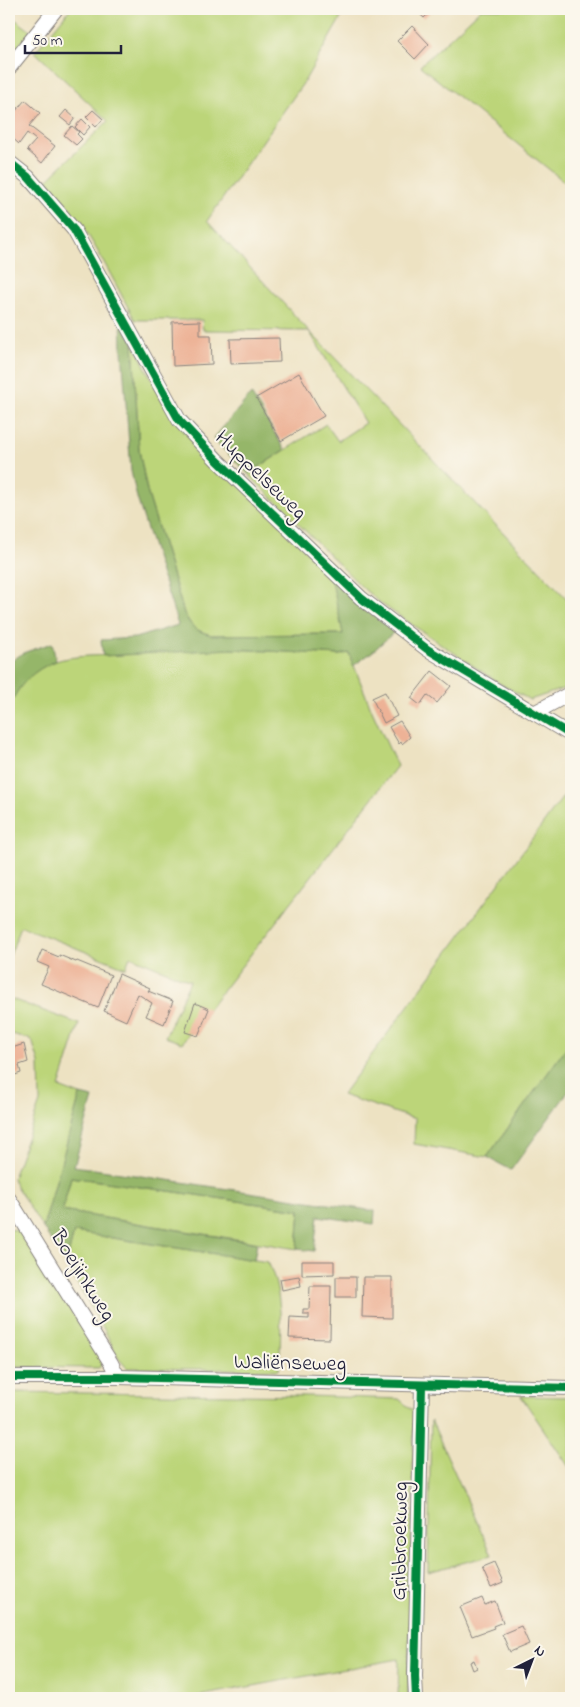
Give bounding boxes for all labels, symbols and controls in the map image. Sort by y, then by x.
scale bar [25,22,121,54]
text: 50 m [32,30,63,52]
street label: Huppelseweg [206,423,314,529]
street label: Boeijinkweg [40,1223,123,1329]
street label: Waliënseweg [233,1347,347,1382]
street label: Gribbroekweg [384,1481,419,1601]
north arrow [508,1634,558,1684]
text: N [529,1640,550,1662]

